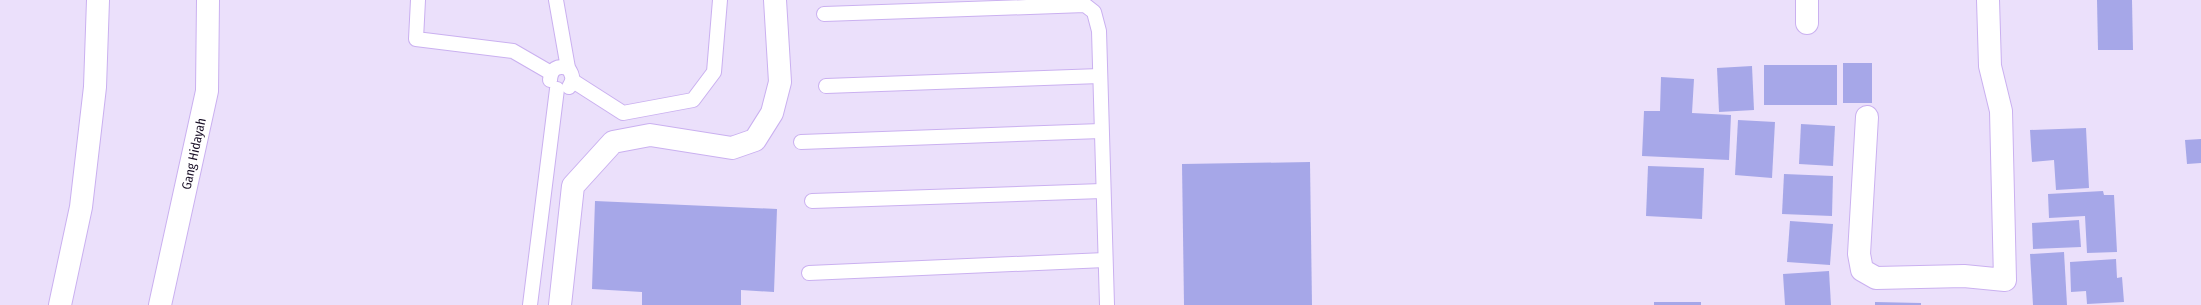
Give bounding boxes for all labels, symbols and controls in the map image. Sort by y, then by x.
street label: Gang Hidayah [179,116,209,191]

